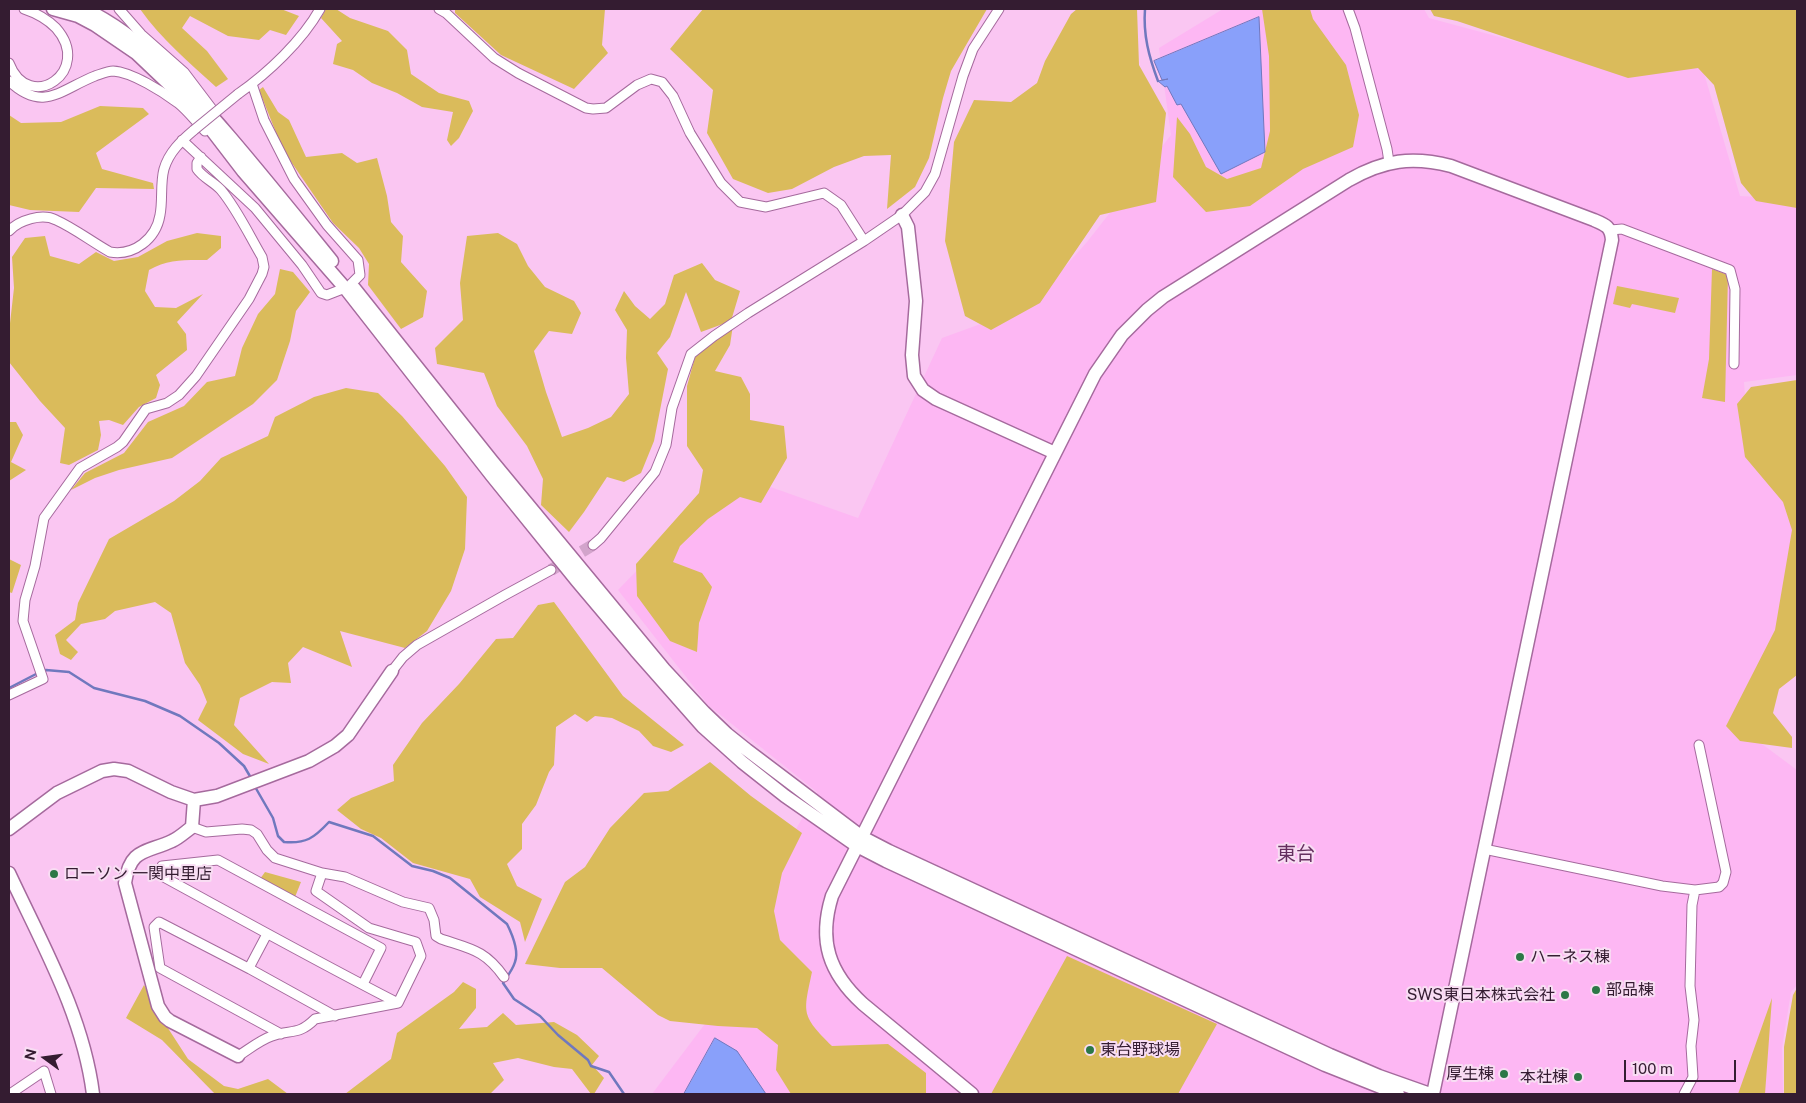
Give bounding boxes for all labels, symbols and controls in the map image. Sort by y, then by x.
district label: 東台 [1277,843,1315,865]
place label: ローソン 一関中里店 [64,864,212,884]
marker: ローソン 一関中里店 [48,868,60,880]
place label: ハーネス棟 [1530,947,1610,967]
marker: ハーネス棟 [1514,951,1526,963]
place label: 部品棟 [1606,980,1654,1000]
marker: 部品棟 [1590,984,1602,996]
place label: SWS東日本株式会社 [1407,985,1555,1005]
marker: SWS東日本株式会社 [1559,989,1571,1001]
north arrow [20,1033,70,1083]
place label: 東台野球場 [1100,1040,1180,1060]
marker: 東台野球場 [1084,1044,1096,1056]
text: N [21,1047,40,1062]
scale bar [1626,1050,1738,1082]
text: 100 m [1632,1060,1673,1077]
place label: 厚生棟 [1446,1064,1494,1084]
place label: 本社棟 [1520,1067,1568,1087]
marker: 厚生棟 [1498,1068,1510,1080]
marker: 本社棟 [1572,1071,1584,1083]

